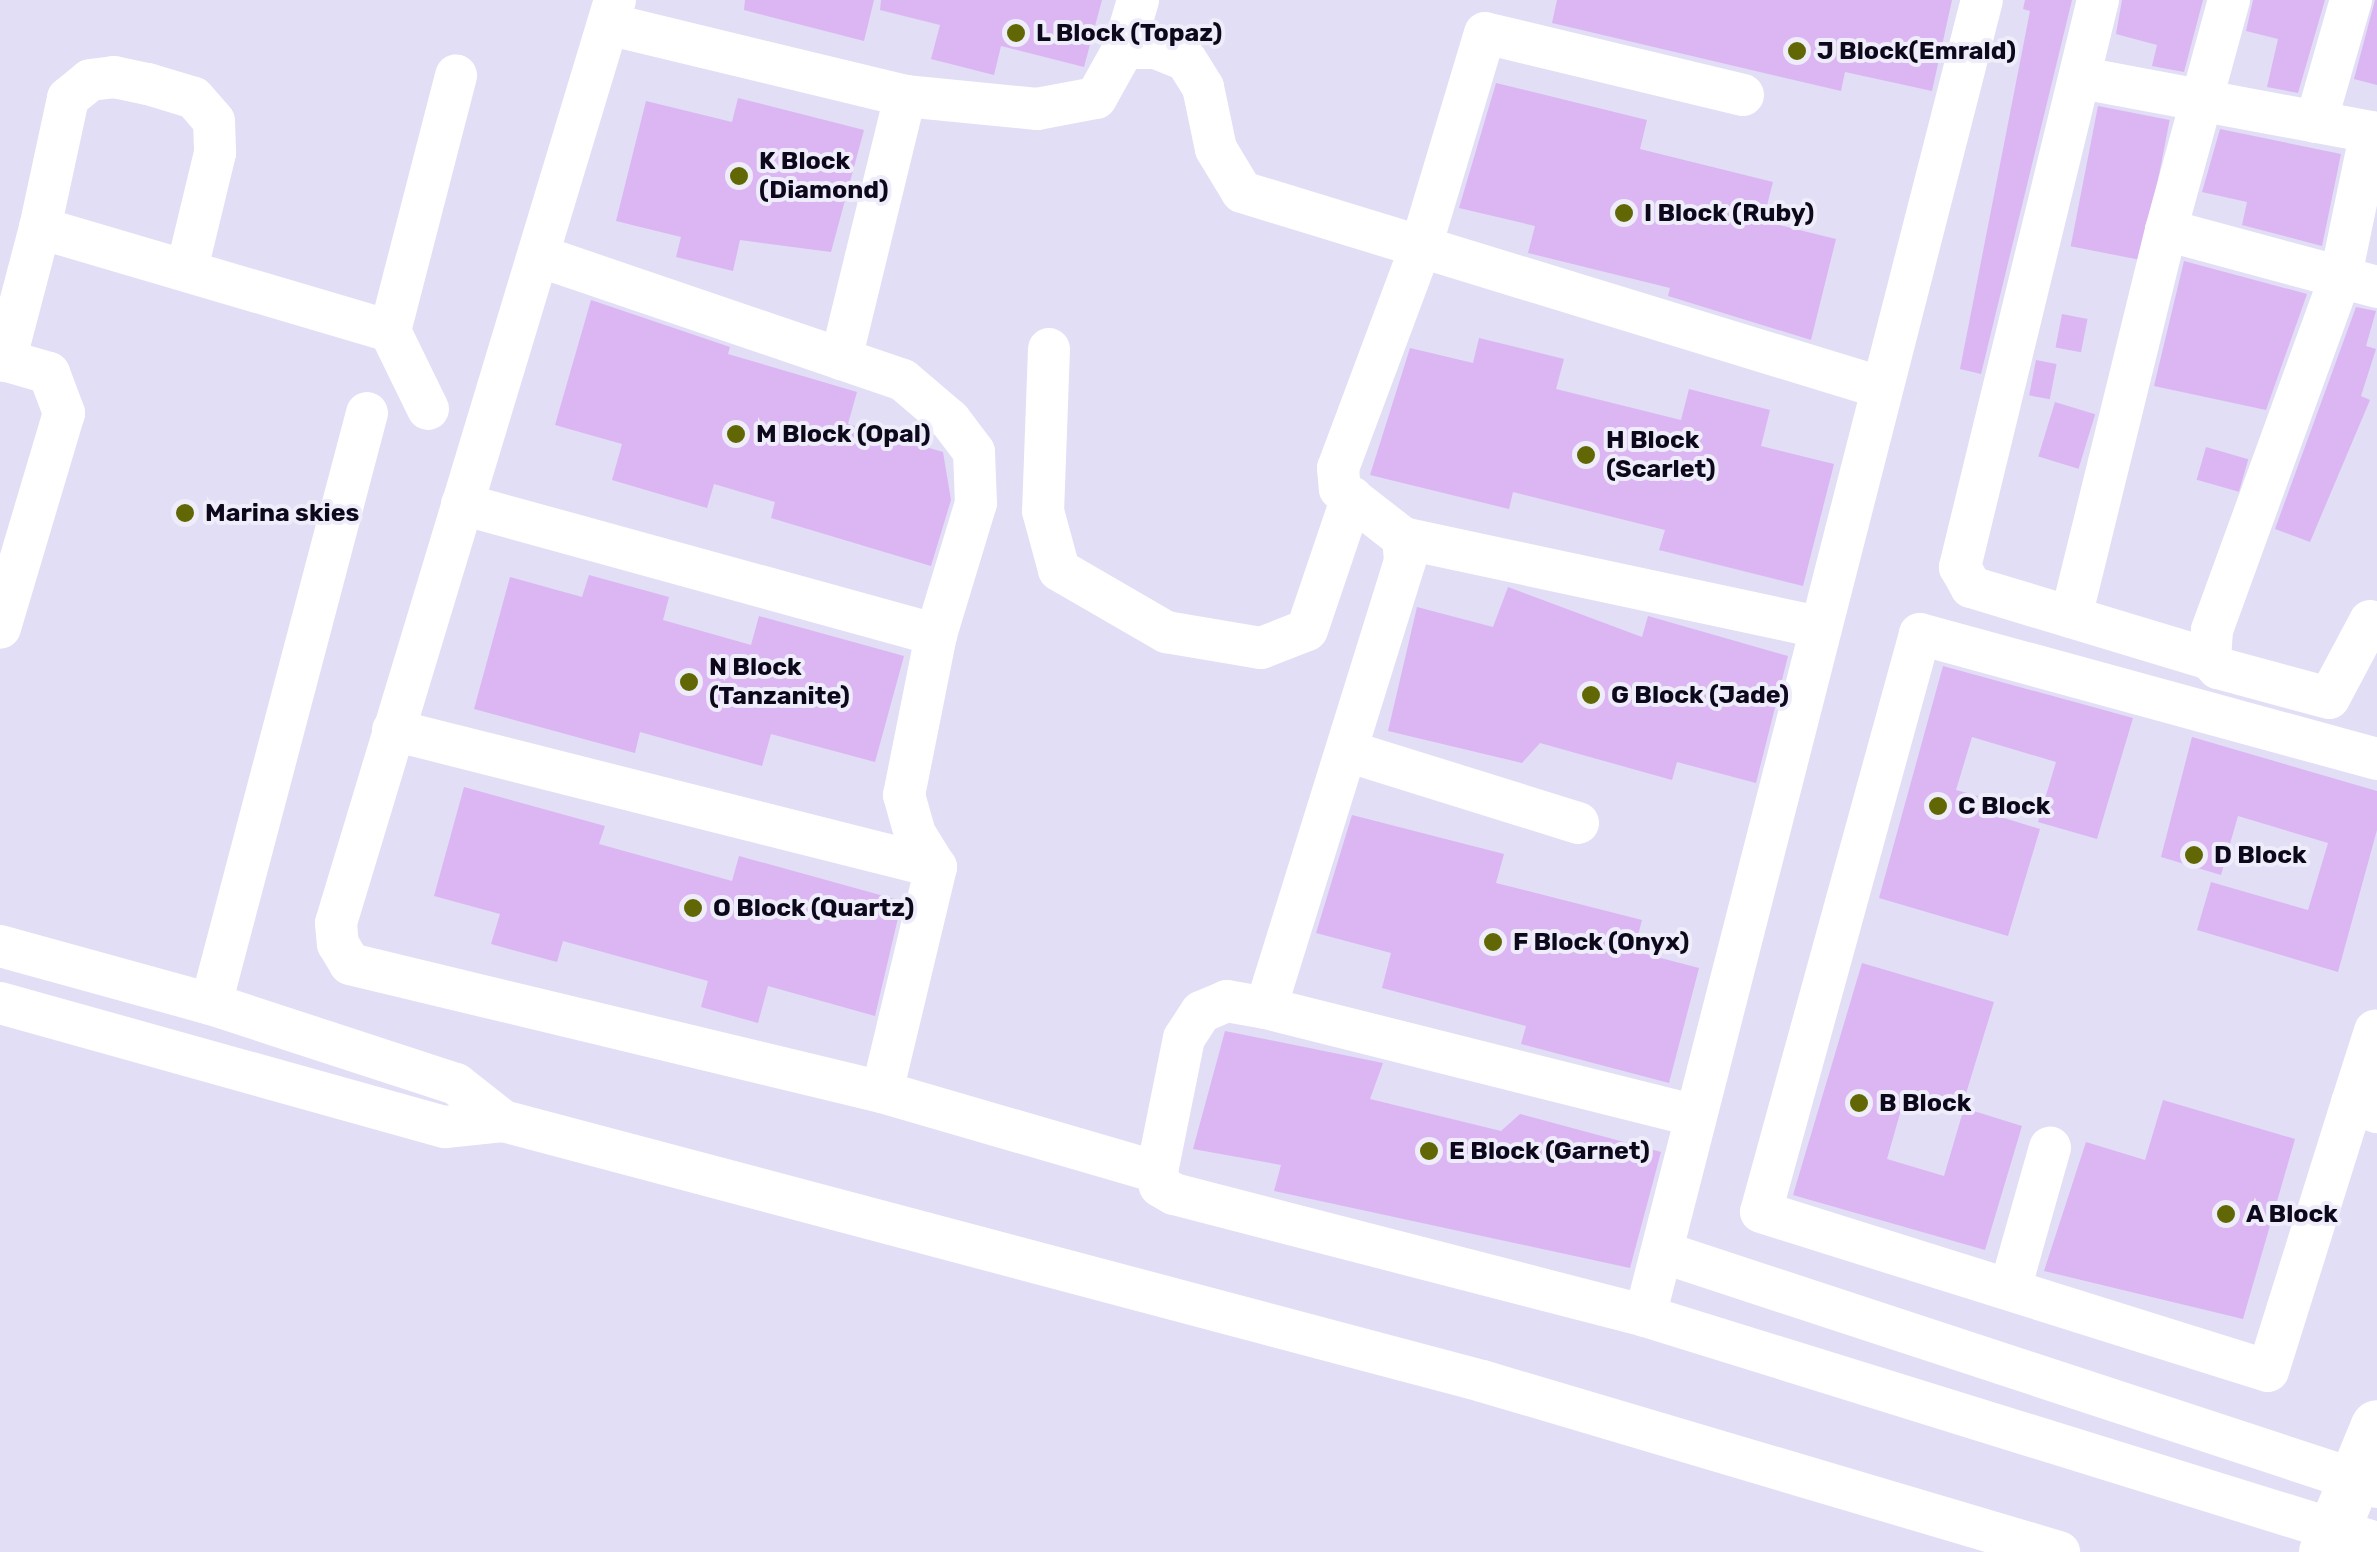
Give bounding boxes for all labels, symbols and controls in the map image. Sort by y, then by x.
place label: L Block (Topaz) [1036,18,1223,48]
marker: L Block (Topaz) [1005,22,1027,44]
place label: J Block(Emrald) [1817,36,2016,66]
marker: J Block(Emrald) [1786,40,1808,62]
place label: K Block (Diamond) [759,147,889,206]
marker: K Block (Diamond) [728,165,750,187]
place label: I Block (Ruby) [1644,198,1814,228]
marker: I Block (Ruby) [1613,202,1635,224]
place label: M Block (Opal) [756,419,931,449]
marker: M Block (Opal) [725,423,747,445]
place label: H Block (Scarlet) [1606,426,1716,485]
marker: H Block (Scarlet) [1575,444,1597,466]
place label: Marina skies [205,498,359,528]
marker: Marina skies [174,502,196,524]
place label: N Block (Tanzanite) [709,653,850,712]
marker: N Block (Tanzanite) [678,671,700,693]
place label: G Block (Jade) [1611,680,1789,710]
marker: G Block (Jade) [1580,684,1602,706]
place label: C Block [1958,791,2050,821]
marker: C Block [1927,795,1949,817]
place label: D Block [2214,840,2307,870]
marker: D Block [2183,844,2205,866]
place label: O Block (Quartz) [713,893,914,923]
marker: O Block (Quartz) [682,897,704,919]
place label: F Block (Onyx) [1513,927,1690,957]
marker: F Block (Onyx) [1482,931,1504,953]
place label: B Block [1879,1088,1971,1118]
marker: B Block [1848,1092,1870,1114]
place label: E Block (Garnet) [1449,1136,1650,1166]
marker: E Block (Garnet) [1418,1140,1440,1162]
place label: A Block [2246,1199,2339,1229]
marker: A Block [2215,1203,2237,1225]

